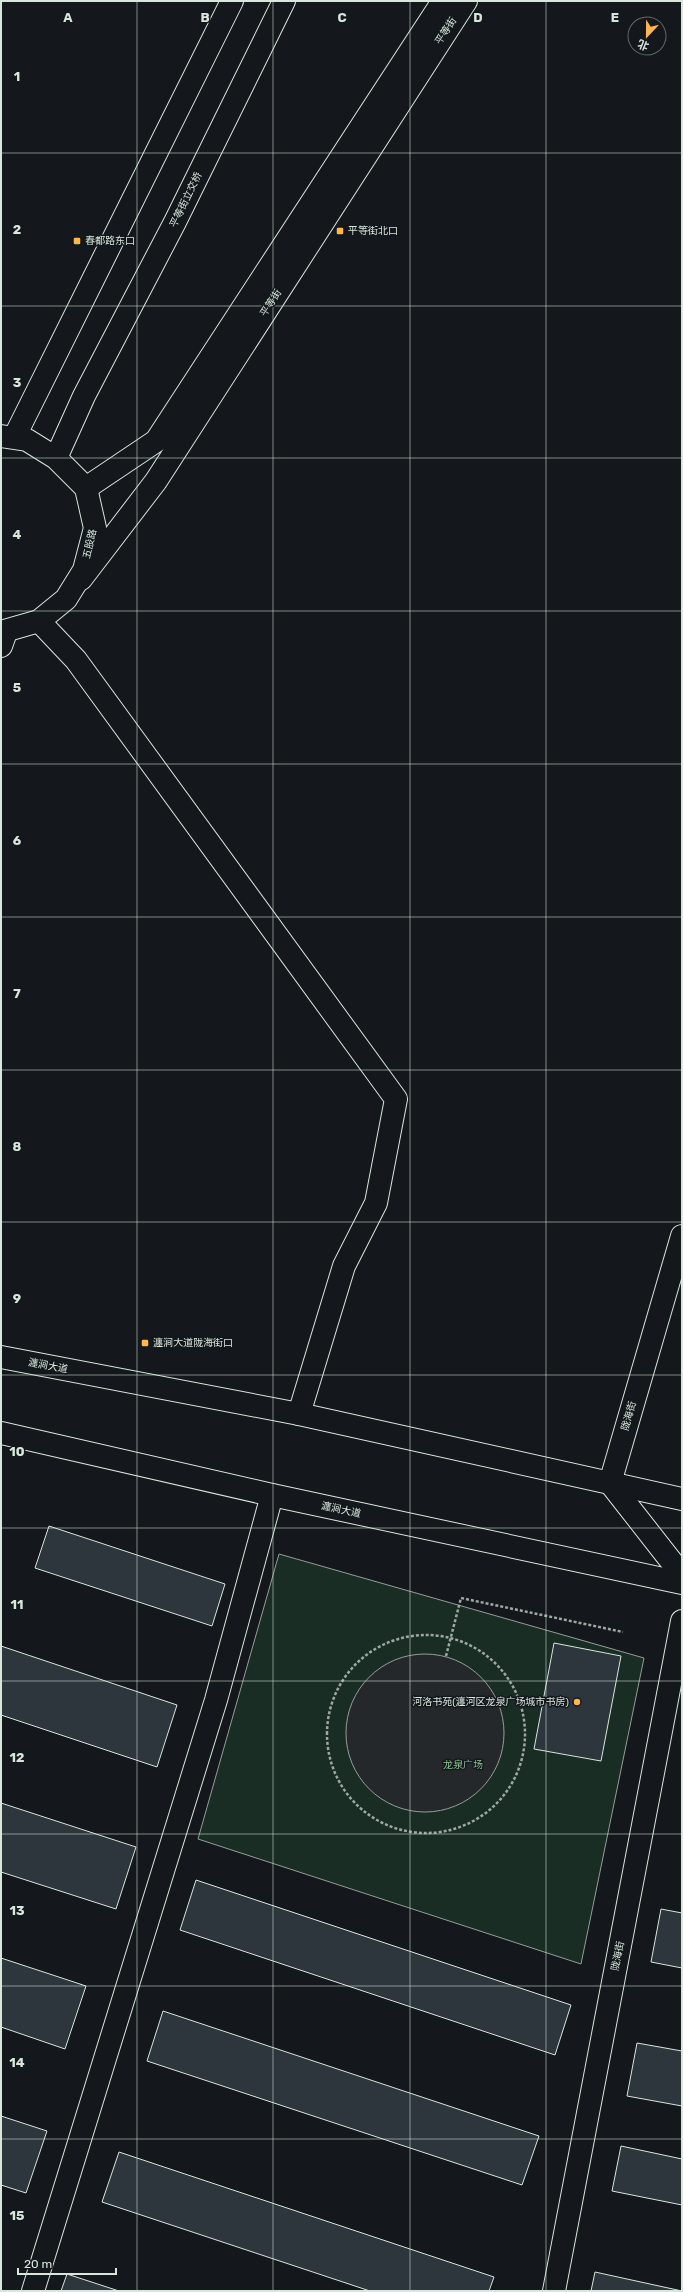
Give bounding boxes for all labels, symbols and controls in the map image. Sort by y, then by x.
text: A [63,10,73,25]
text: B [200,10,210,25]
text: C [337,10,347,25]
text: D [473,10,483,25]
text: E [611,10,619,25]
street label: 平等街 [433,15,459,47]
north arrow [627,16,667,56]
text: 北 [636,37,651,53]
text: 1 [14,69,20,84]
street label: 平等街立交桥 [167,170,205,230]
text: 2 [13,222,21,237]
place label: 平等街北口 [348,225,398,237]
marker: 平等街北口 [335,226,345,236]
place label: 春都路东口 [85,235,135,247]
marker: 春都路东口 [72,236,82,246]
street label: 平等街 [258,287,284,319]
text: 3 [13,375,22,390]
text: 4 [13,527,22,542]
street label: 五股路 [81,528,99,560]
text: 5 [13,680,21,695]
text: 6 [13,833,22,848]
text: 7 [13,986,21,1001]
text: 8 [13,1139,22,1154]
text: 9 [13,1291,21,1306]
place label: 瀍涧大道陇海街口 [153,1337,233,1349]
marker: 瀍涧大道陇海街口 [140,1338,150,1348]
street label: 瀍涧大道 [27,1356,69,1376]
street label: 陇海街 [619,1400,639,1432]
text: 10 [9,1444,25,1459]
street label: 瀍涧大道 [320,1500,362,1520]
text: 11 [11,1597,23,1612]
place label: 河洛书苑(瀍河区龙泉广场城市书房) [412,1696,569,1708]
marker: 河洛书苑(瀍河区龙泉广场城市书房) [572,1697,582,1707]
text: 12 [10,1750,24,1765]
park label: 龙泉广场 [443,1759,483,1771]
text: 13 [9,1903,25,1918]
street label: 陇海街 [609,1940,627,1972]
text: 14 [9,2055,25,2070]
text: 15 [10,2208,24,2223]
scale bar [18,2250,116,2276]
text: 20 m [24,2257,52,2271]

